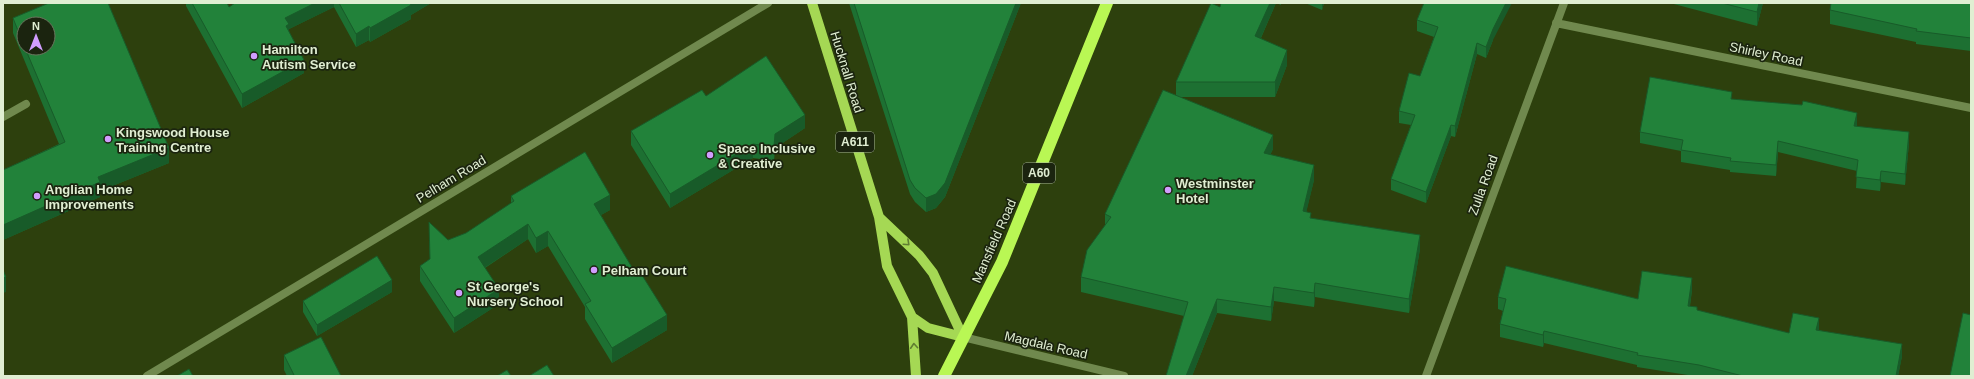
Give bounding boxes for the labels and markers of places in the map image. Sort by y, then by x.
place label: Hamilton Autism Service [262,42,356,72]
marker: Hamilton Autism Service [249,51,259,61]
place label: Kingswood House Training Centre [116,125,229,155]
marker: Kingswood House Training Centre [103,134,113,144]
place label: Space Inclusive & Creative [718,141,816,171]
marker: Space Inclusive & Creative [705,150,715,160]
place label: Westminster Hotel [1176,176,1254,206]
place label: Anglian Home Improvements [45,182,134,212]
marker: Westminster Hotel [1163,185,1173,195]
marker: Anglian Home Improvements [32,191,42,201]
place label: Pelham Court [602,263,687,278]
marker: Pelham Court [589,265,599,275]
place label: St George's Nursery School [467,279,563,309]
marker: St George's Nursery School [454,288,464,298]

